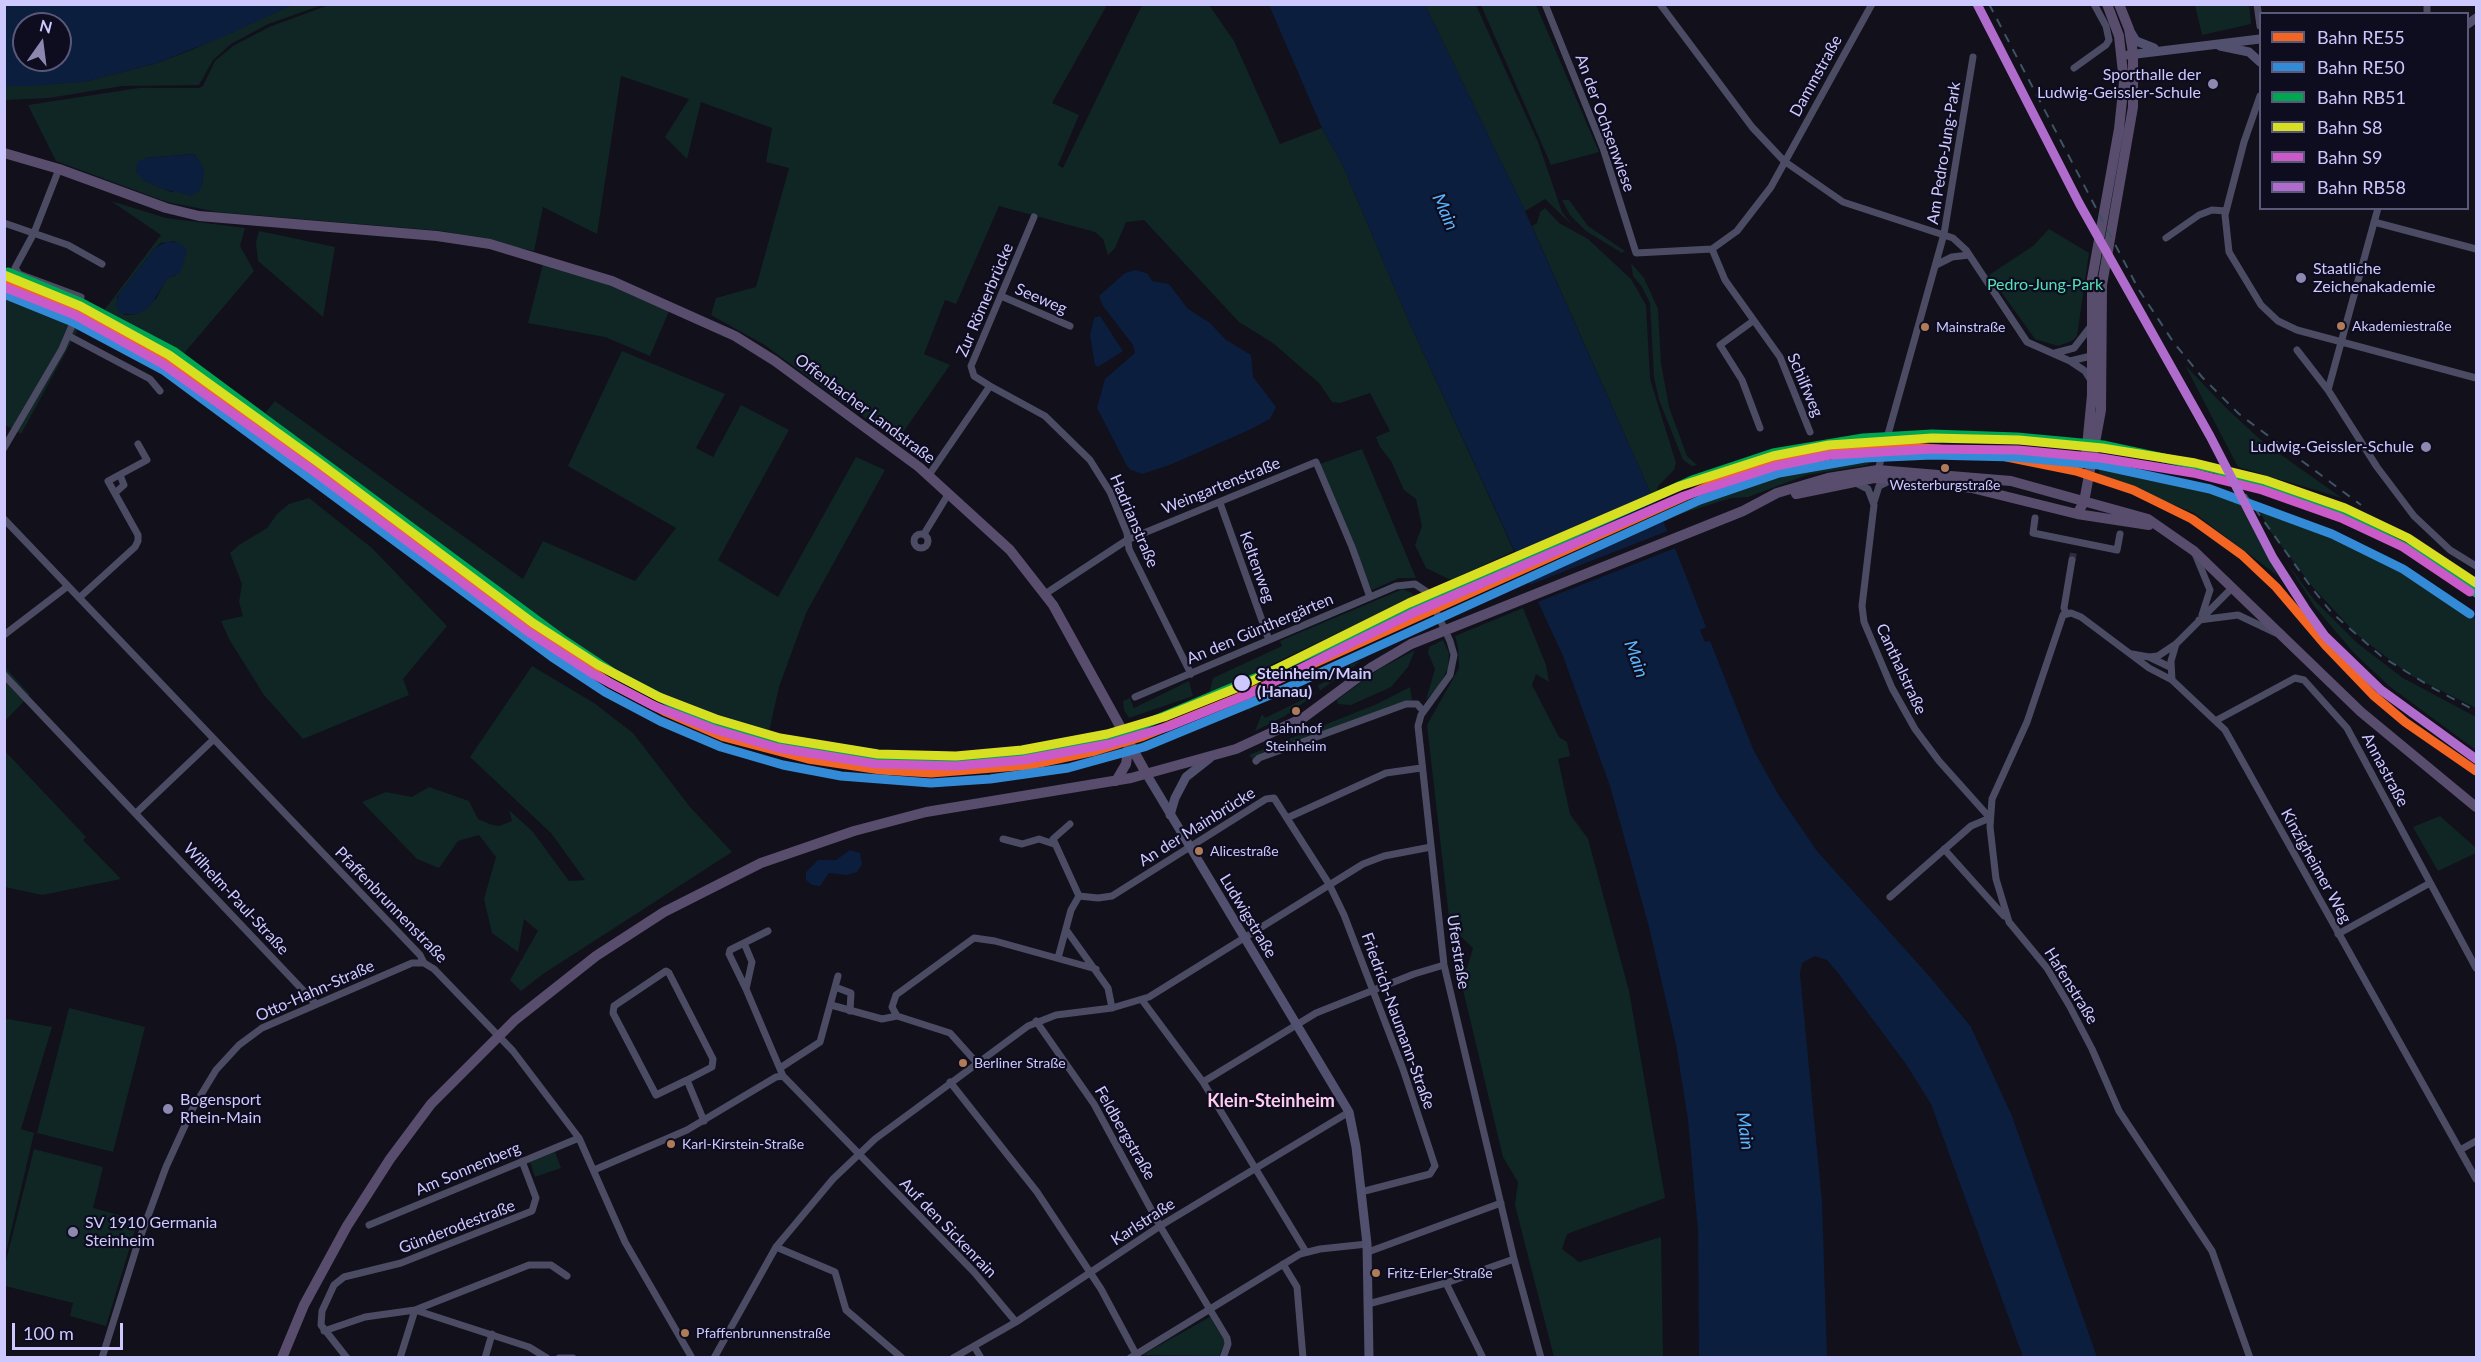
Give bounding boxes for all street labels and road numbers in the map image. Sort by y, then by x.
street label: Dammstraße [1786,32,1846,120]
street label: An der Ochsenwiese [1571,52,1639,194]
street label: Am Pedro-Jung-Park [1923,80,1965,226]
street label: Zur Römerbrücke [952,240,1018,360]
street label: Seeweg [1012,279,1070,319]
street label: Offenbacher Landstraße [791,350,939,468]
street label: Schilfweg [1783,350,1827,420]
street label: Weingartenstraße [1159,453,1283,519]
street label: Hadrianstraße [1106,471,1162,571]
street label: Keltenweg [1235,529,1279,605]
street label: An den Günthergärten [1184,589,1336,669]
street label: Canthalstraße [1872,621,1930,717]
street label: Annastraße [2358,730,2412,810]
street label: An der Mainbrücke [1135,783,1259,871]
street label: Kinzigheimer Weg [2277,805,2355,927]
street label: Wilhelm-Paul-Straße [179,839,293,959]
street label: Pfaffenbrunnenstraße [331,843,451,967]
street label: Ludwigstraße [1215,871,1281,961]
street label: Uferstraße [1443,913,1473,991]
street label: Friedrich-Naumann-Straße [1357,930,1439,1112]
street label: Hafenstraße [2040,944,2102,1028]
street label: Otto-Hahn-Straße [253,956,377,1026]
street label: Feldbergstraße [1090,1083,1160,1183]
street label: Am Sonnenberg [413,1138,523,1200]
street label: Auf den Sickenrain [896,1174,1000,1282]
street label: Karlstraße [1108,1194,1178,1250]
street label: Günderodestraße [396,1196,518,1258]

